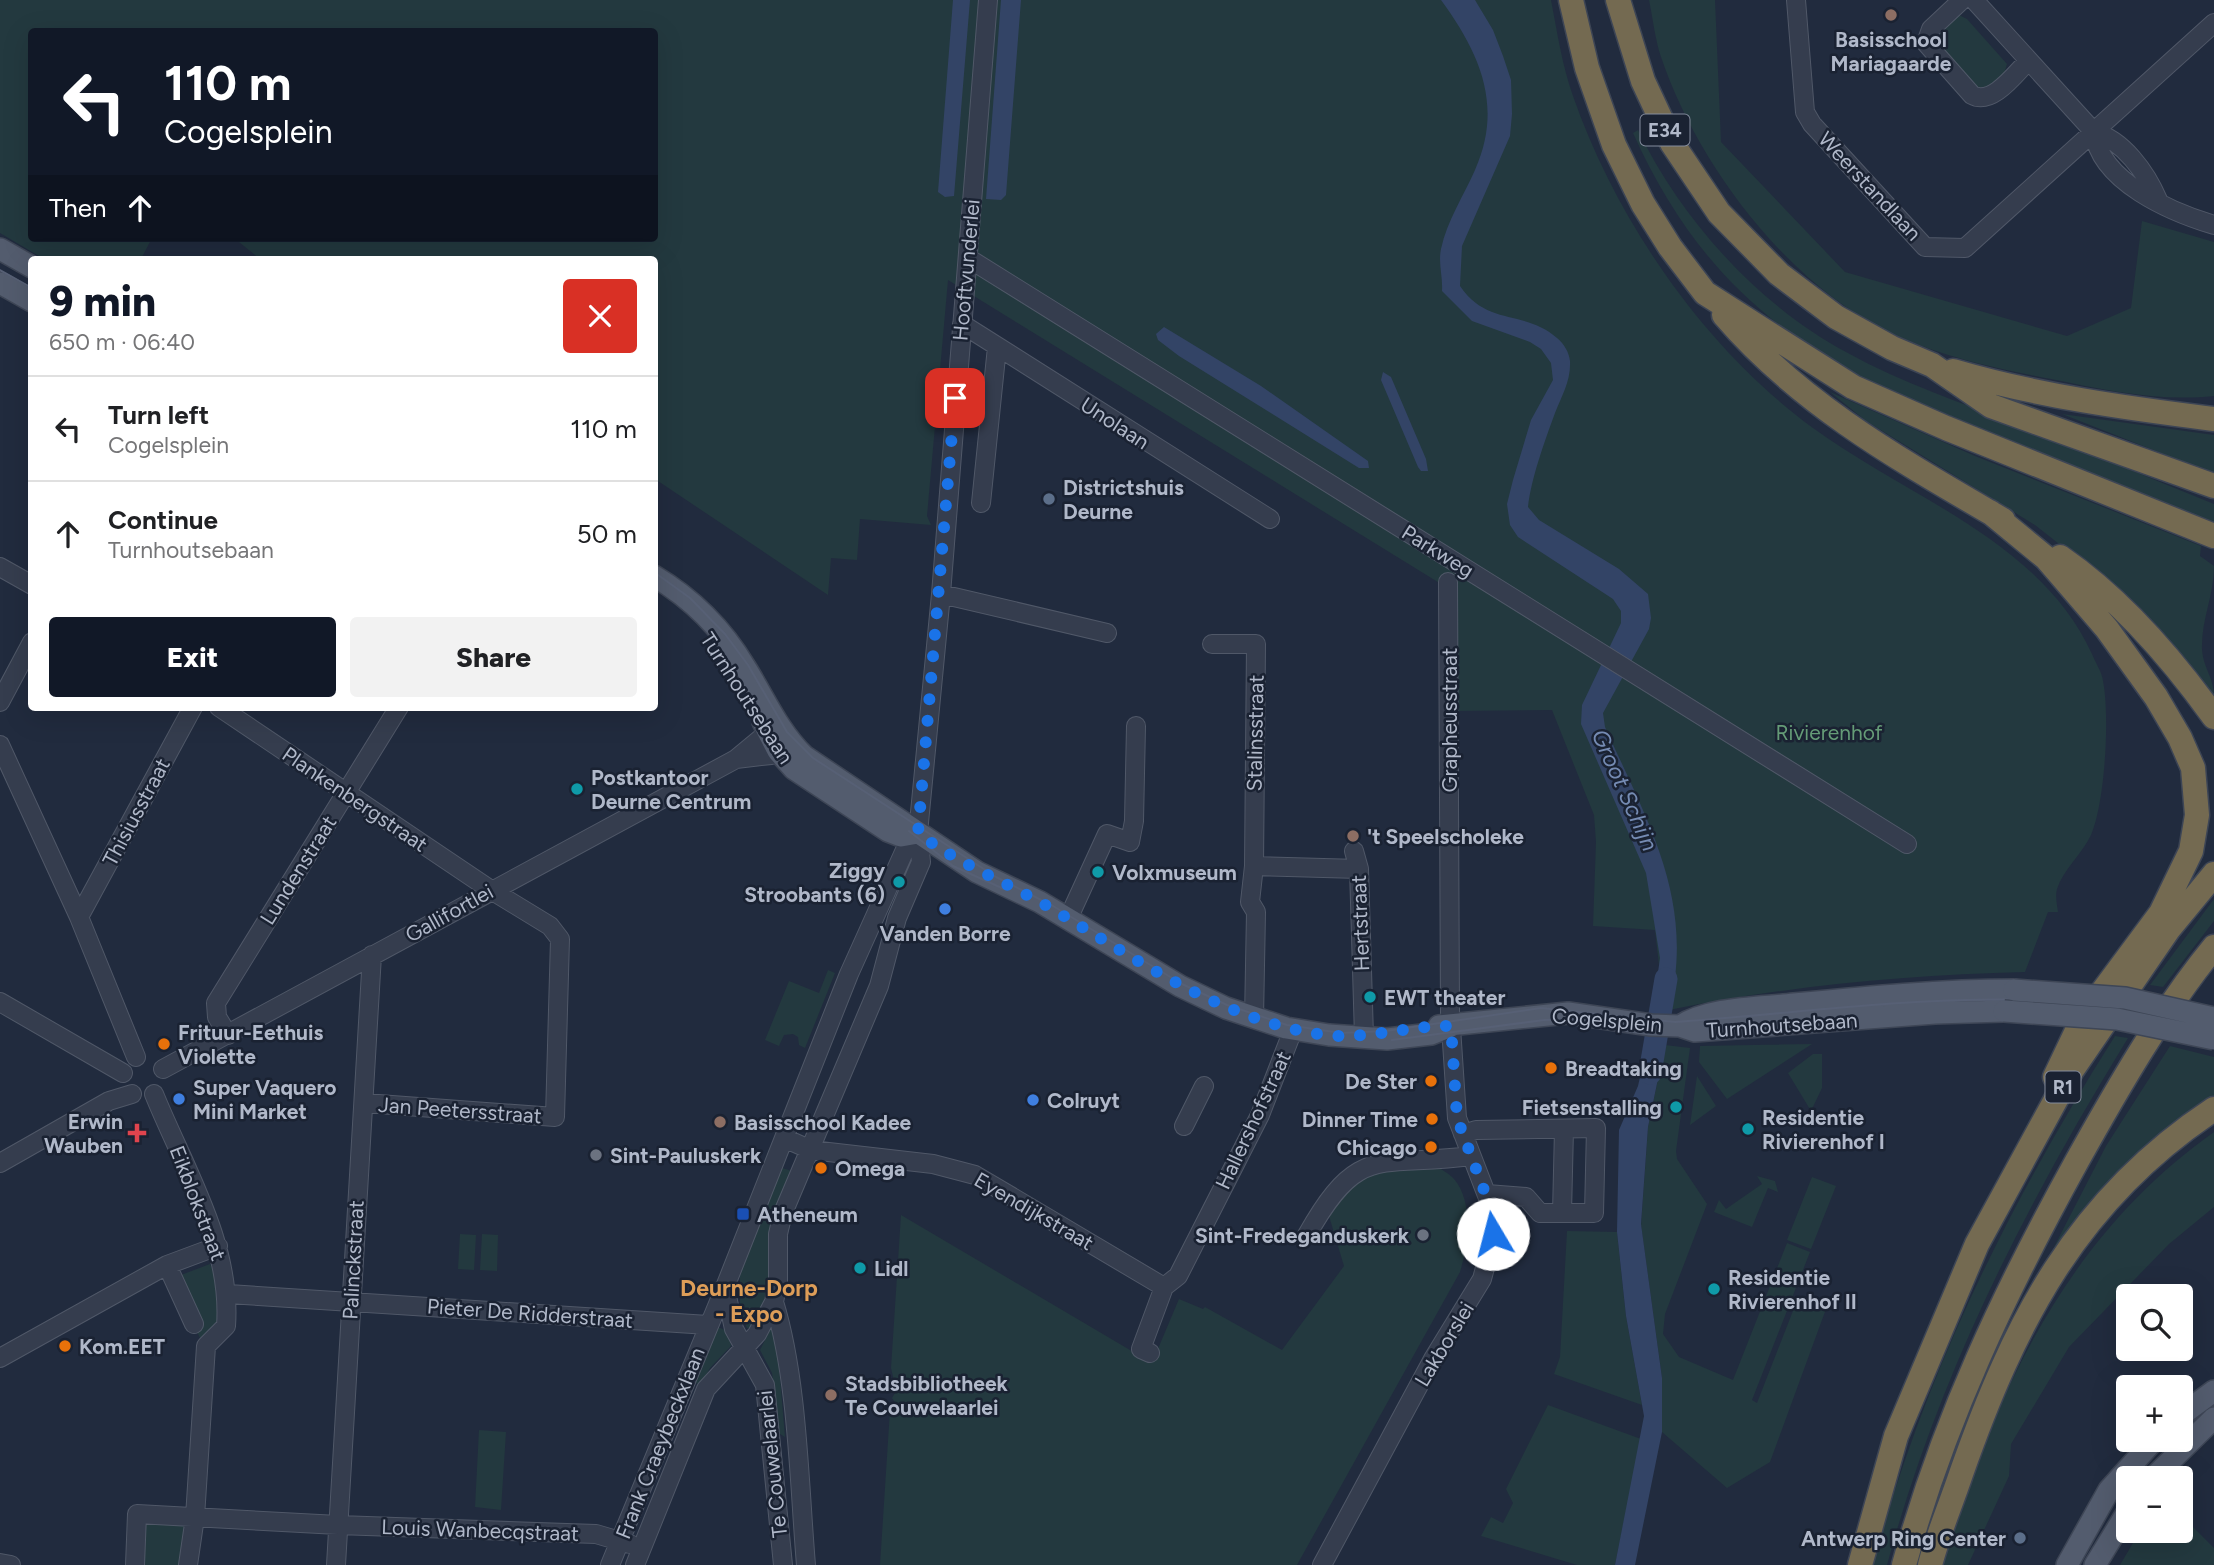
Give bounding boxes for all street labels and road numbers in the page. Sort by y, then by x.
road number: E34 [1640,114,1690,146]
street label: Weerstandlaan [1813,126,1927,246]
street label: Hooftvunderlei [947,198,985,342]
street label: Unolaan [1076,392,1154,454]
street label: Parkweg [1397,519,1479,583]
street label: Turnhoutsebaan [695,628,799,768]
street label: Grapheusstraat [1437,647,1462,793]
street label: Stalinsstraat [1241,674,1269,792]
street label: Plankenbergstraat [278,741,432,857]
street label: Thisiusstraat [97,754,175,870]
street label: Lundenstraat [255,811,341,929]
street label: Hertstraat [1346,874,1374,972]
street label: Gallifortlei [401,879,497,947]
street label: Cogelsplein [1551,1003,1663,1037]
street label: Turnhoutsebaan [1706,1007,1858,1043]
street label: Hallershofstraat [1210,1047,1296,1193]
road number: R1 [2046,1072,2080,1102]
street label: Jan Peetersstraat [377,1092,543,1128]
street label: Eikblokstraat [165,1142,231,1264]
street label: Eyendijkstraat [970,1167,1098,1255]
street label: Palinckstraat [337,1200,369,1320]
street label: Pieter De Ridderstraat [426,1293,634,1333]
street label: Lakborslei [1409,1297,1479,1391]
street label: Frank Craeybeckxlaan [610,1344,710,1542]
street label: Te Couwelaarlei [752,1389,792,1539]
street label: Louis Wanbecqstraat [381,1514,579,1546]

